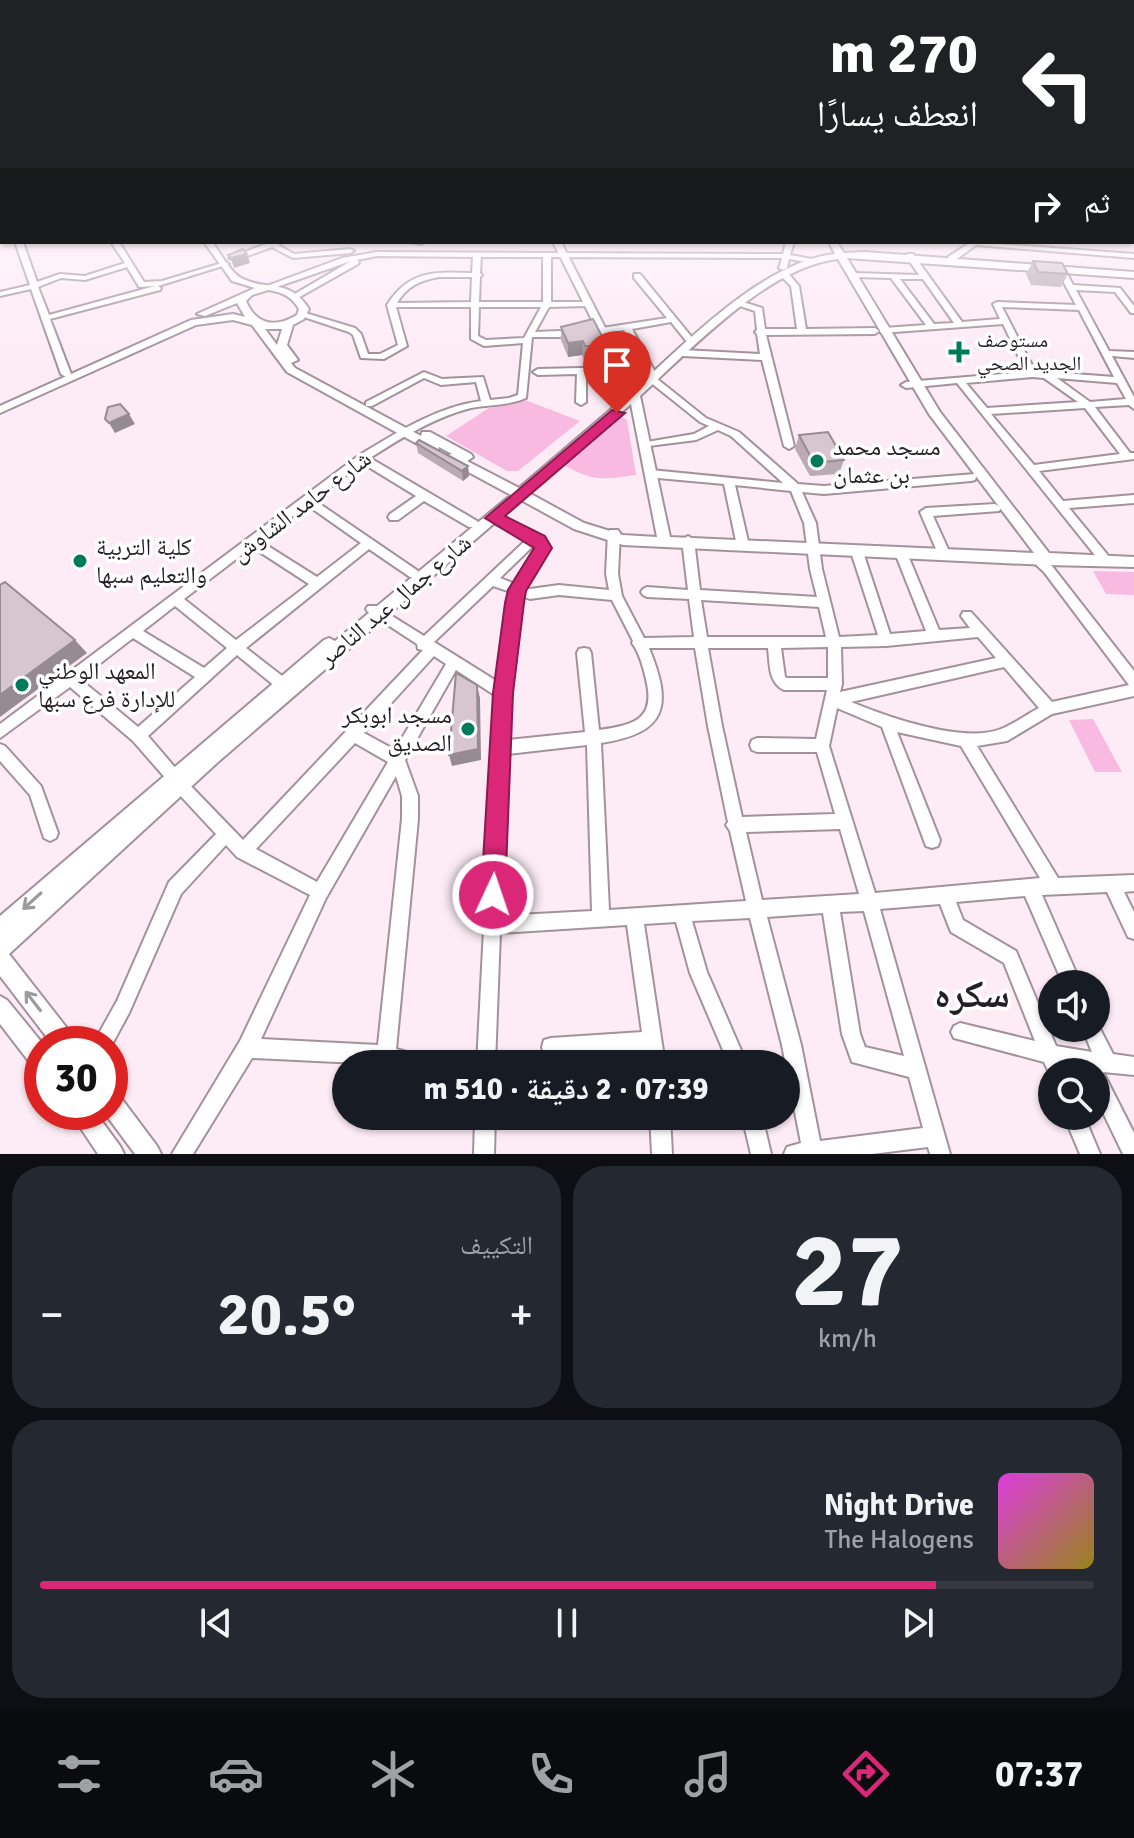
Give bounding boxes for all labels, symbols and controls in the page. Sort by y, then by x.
text: 270 m [830,19,978,88]
icon: left [1006,32,1110,136]
text: انعطف يسارًا [817,92,978,137]
icon: right [1024,184,1068,228]
text: ثم [1084,185,1110,222]
place label: مستوصف الجديد الصحي [977,328,1081,379]
pin [583,331,651,413]
marker: مستوصف الجديد الصحي [948,341,970,363]
icon: arrive [595,343,639,387]
place label: مسجد محمد بن عثمان [833,432,941,490]
street label: شارع حامد الشاوش [225,443,377,569]
marker: مسجد محمد بن عثمان [808,452,826,470]
street label: شارع جمال عبد الناصر [312,527,477,673]
place label: كلية التربية والتعليم سبها [96,532,207,591]
marker: كلية التربية والتعليم سبها [71,552,89,570]
place label: المعهد الوطني للإدارة فرع سبها [38,656,175,714]
marker: المعهد الوطني للإدارة فرع سبها [13,676,31,694]
place label: مسجد ابوبكر الصديق [341,700,452,758]
marker: مسجد ابوبكر الصديق [459,720,477,738]
position arrow [451,853,535,937]
one-way arrow [22,892,42,910]
map controls [1038,970,1110,1130]
button: sound [1038,970,1110,1042]
district label: سكره [934,971,1010,1018]
one-way arrow [24,991,41,1013]
speed limit sign: 30 [24,1026,128,1130]
button: search [1038,1058,1110,1130]
text: 07:39 · 2 دقيقة · 510 m [423,1071,709,1108]
text: 27 [791,1207,904,1335]
text: التكييف [460,1230,533,1262]
text: 20.5° [217,1278,356,1352]
text: − [40,1288,64,1342]
text: + [509,1288,533,1342]
text: km/h [818,1323,877,1355]
text: Night Drive [824,1487,974,1524]
text: The Halogens [824,1524,974,1556]
icon: previous [194,1601,238,1645]
icon: pause [545,1601,589,1645]
icon: next [896,1601,940,1645]
icon: filters [51,1746,107,1802]
icon: car [208,1746,264,1802]
icon: climate [365,1746,421,1802]
icon: phone [523,1746,579,1802]
icon: music [680,1746,736,1802]
icon: directions [838,1746,894,1802]
text: 07:37 [995,1752,1083,1797]

